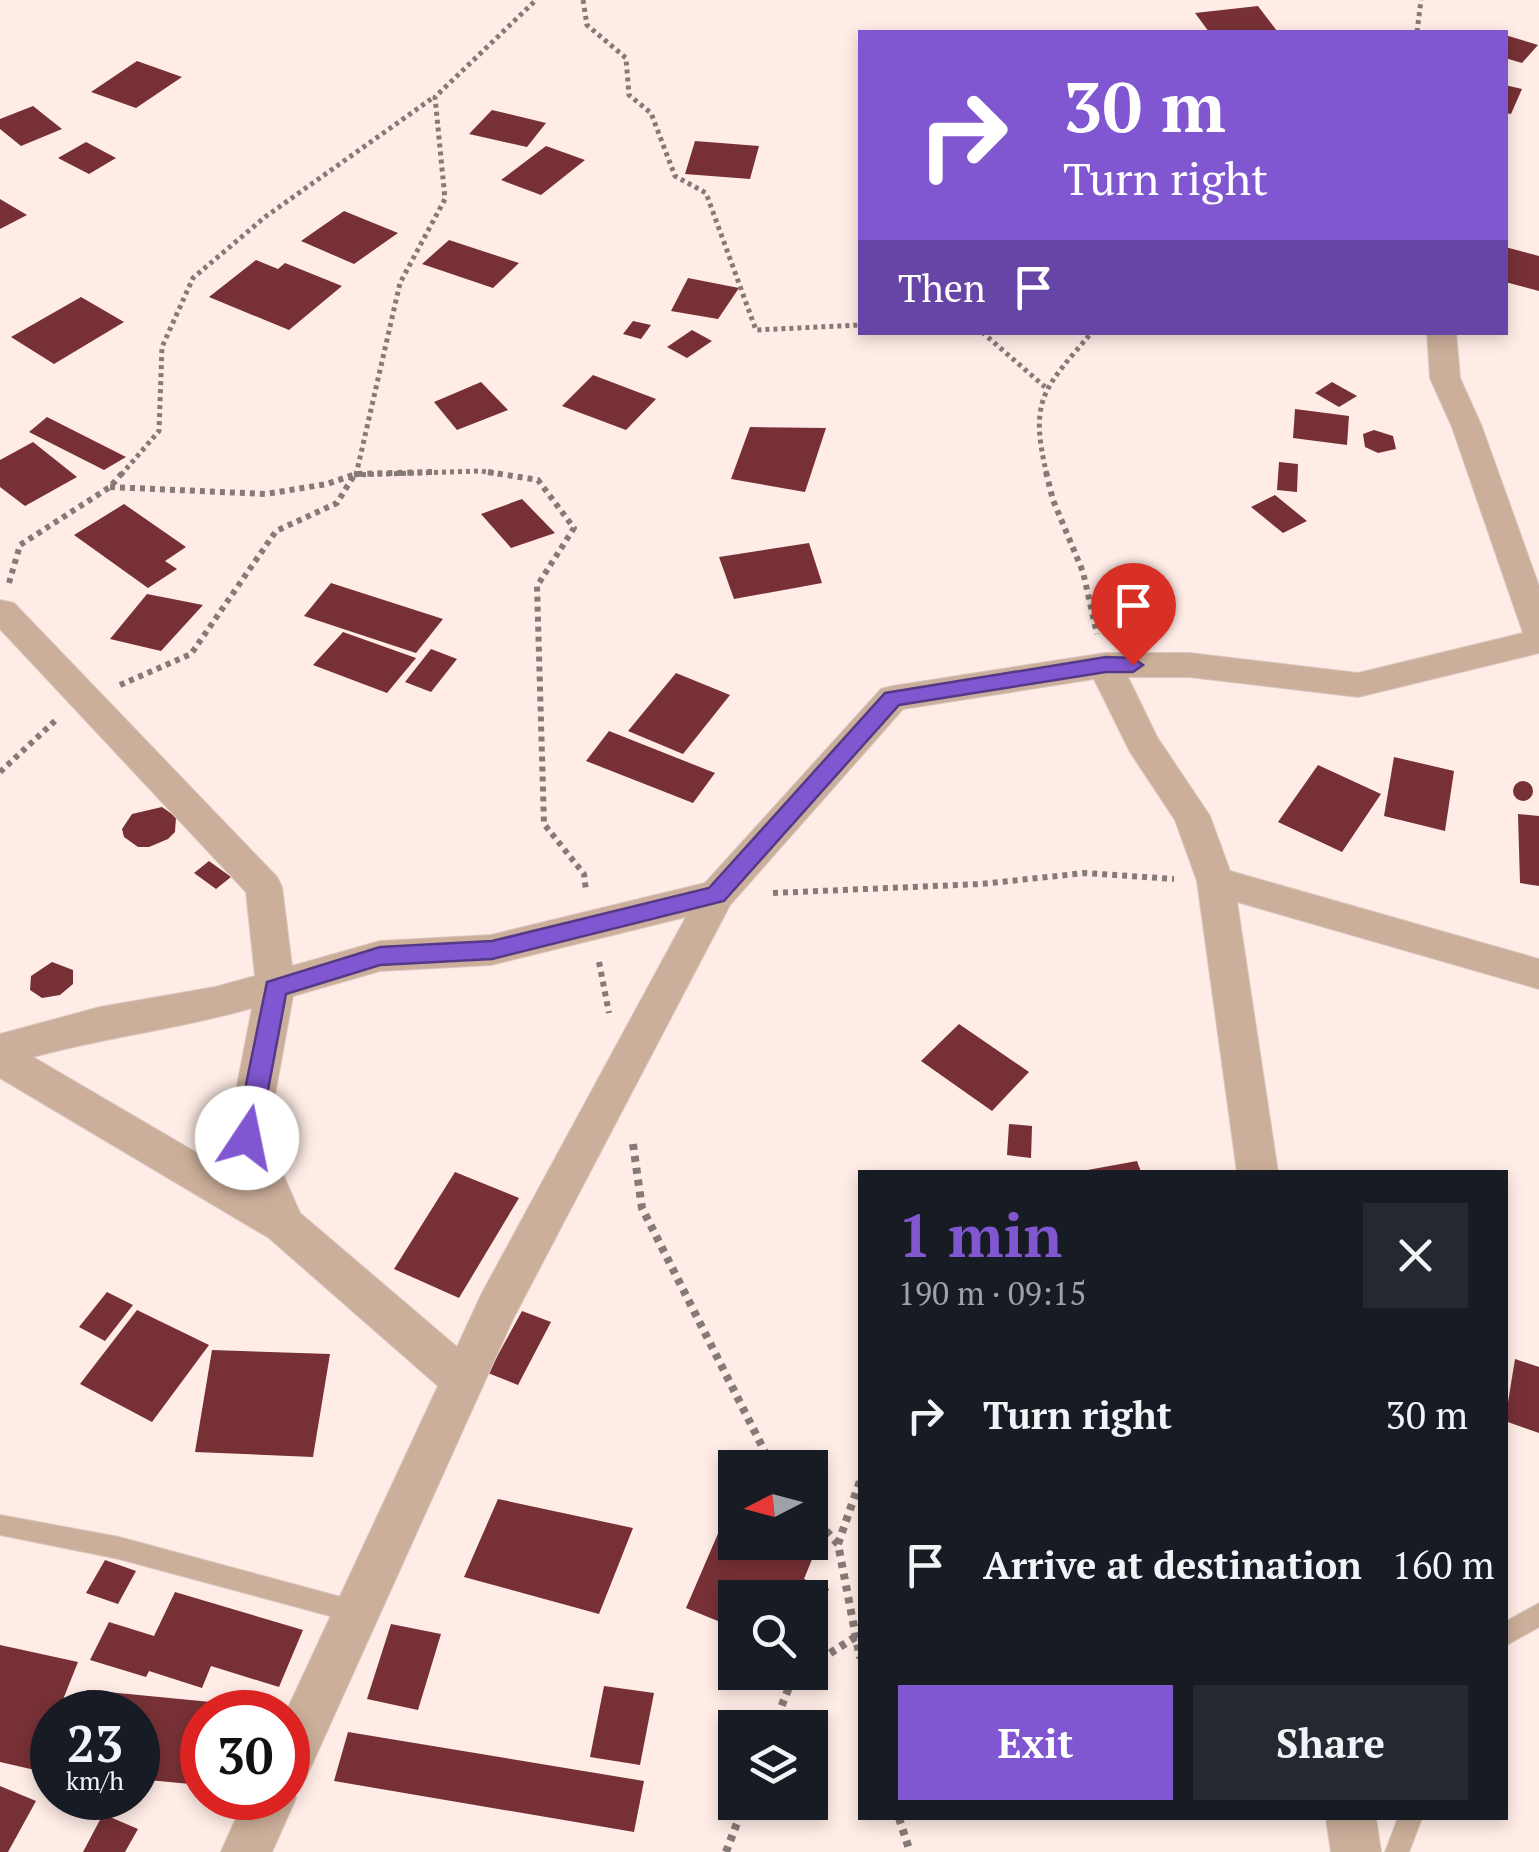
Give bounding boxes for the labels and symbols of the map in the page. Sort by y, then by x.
pin [1091,563,1176,666]
position arrow [195,1086,299,1190]
north arrow [718,1450,828,1560]
speed limit sign: 30 [180,1690,310,1820]

